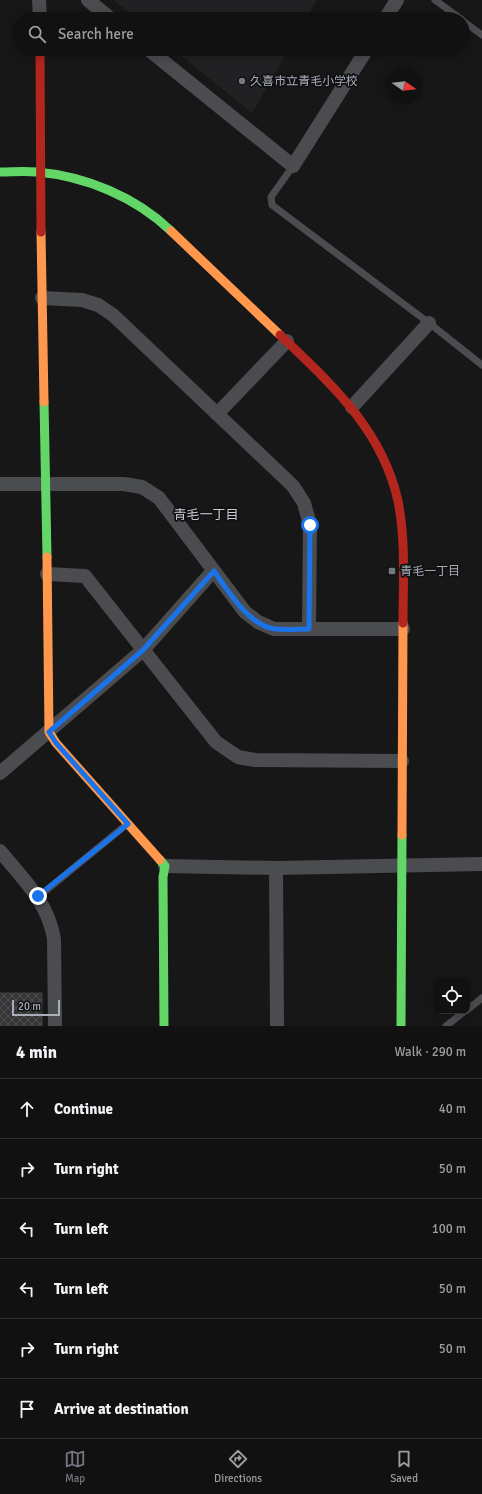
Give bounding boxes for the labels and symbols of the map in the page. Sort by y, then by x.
north arrow [386,68,422,104]
place label: 久喜市立青毛小学校 [250,74,358,89]
marker: 久喜市立青毛小学校 [237,76,247,86]
district label: 青毛一丁目 [173,507,239,523]
route start [301,516,319,534]
place label: 青毛一丁目 [400,564,460,579]
marker: 青毛一丁目 [387,566,397,576]
route end [29,887,47,905]
scale bar [12,998,60,1017]

